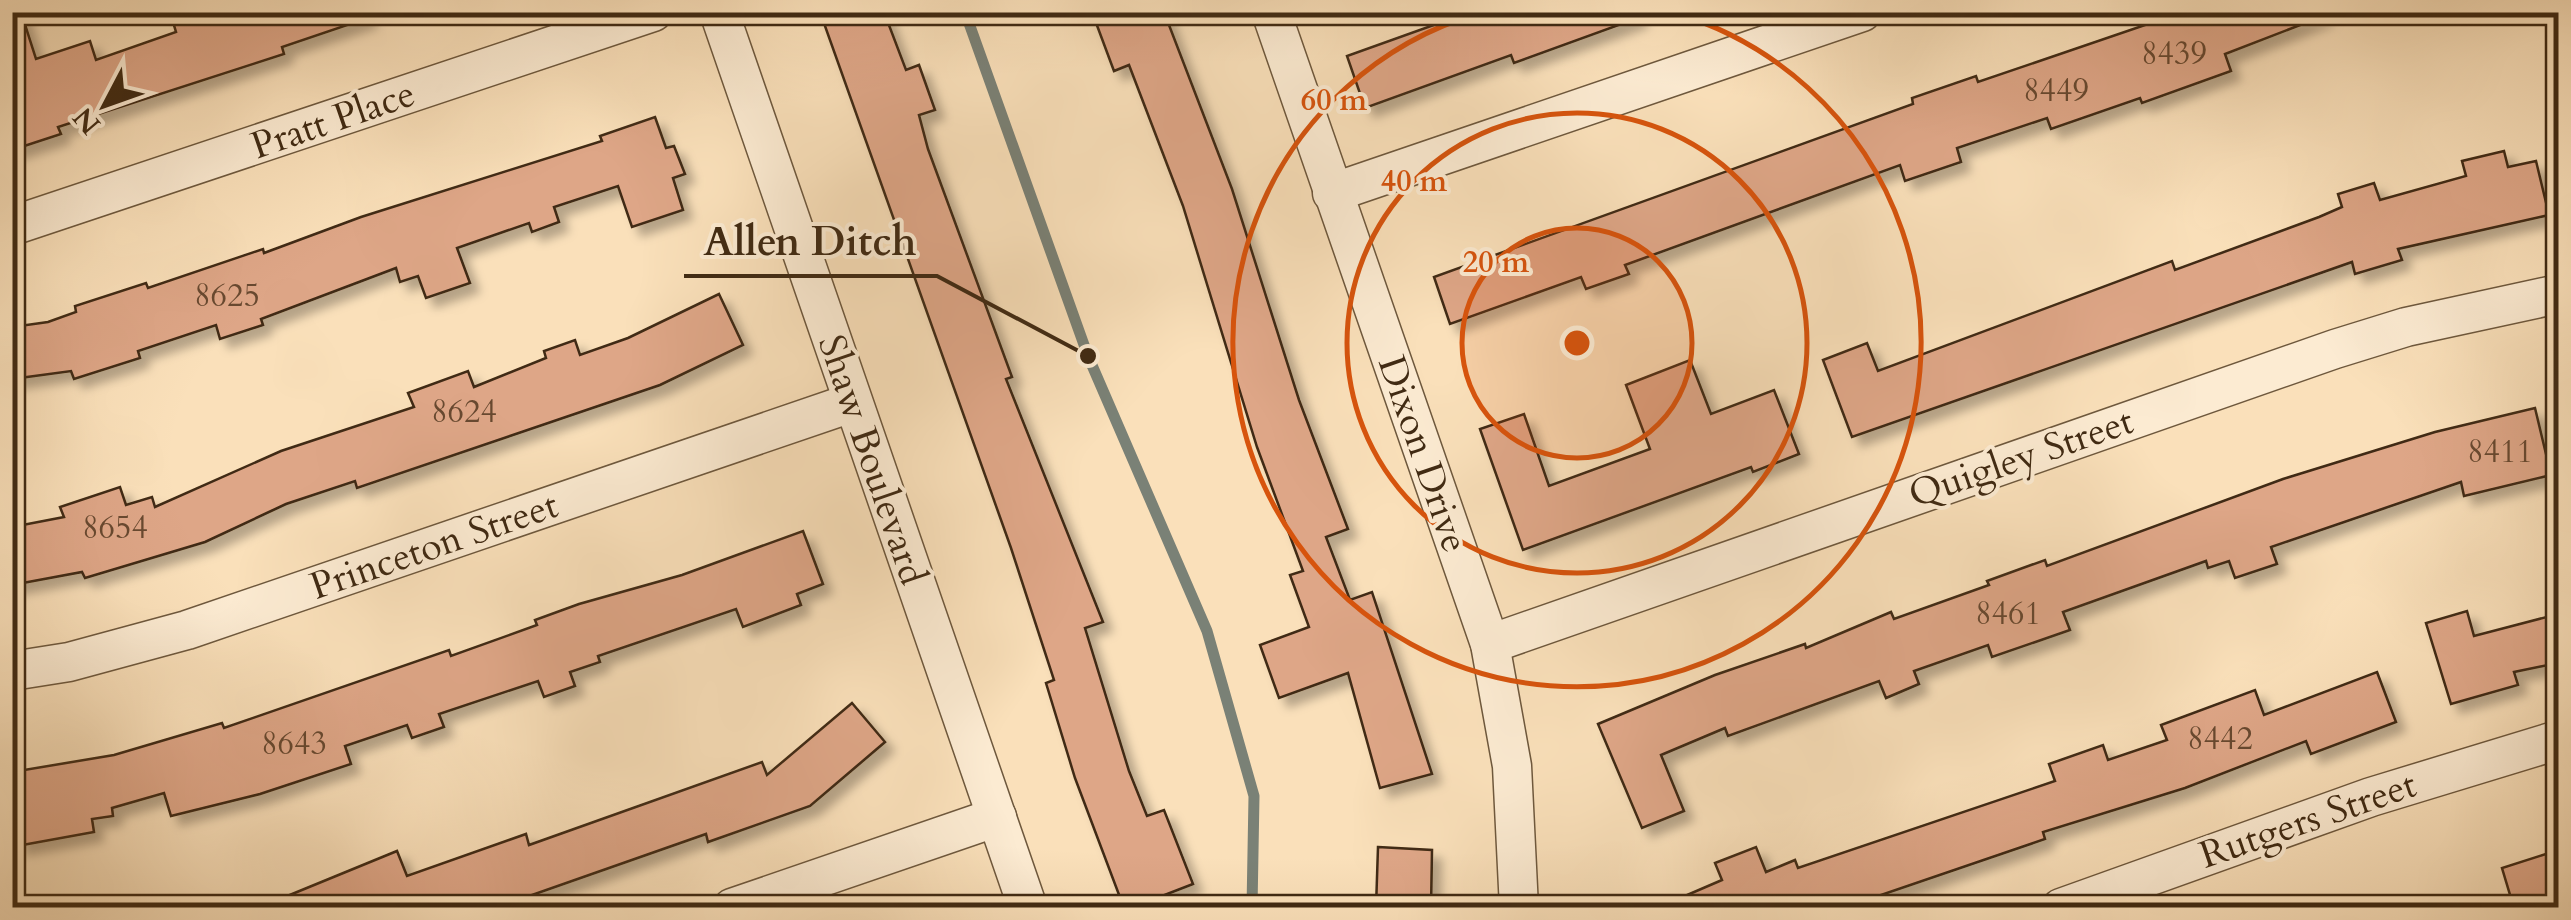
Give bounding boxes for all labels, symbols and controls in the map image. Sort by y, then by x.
house number: 8439 [2141,32,2207,76]
north arrow [55,55,155,155]
street label: Pratt Place [244,68,422,172]
house number: 8449 [2023,69,2089,113]
text: 60 m [1301,80,1368,121]
text: N [65,99,109,142]
text: 40 m [1381,161,1448,202]
callout: Allen Ditch [684,206,937,276]
text: Allen Ditch [704,215,917,270]
text: 20 m [1463,242,1530,283]
house number: 8625 [194,274,260,318]
centre of rings [1559,325,1595,361]
street label: Shaw Boulevard [805,328,939,592]
street label: Dixon Drive [1365,349,1481,559]
house number: 8624 [431,390,497,434]
street label: Quigley Street [1902,395,2140,521]
house number: 8411 [2467,430,2533,474]
street label: Princeton Street [303,479,565,613]
house number: 8654 [82,506,148,550]
house number: 8461 [1975,592,2041,636]
house number: 8442 [2187,717,2253,761]
house number: 8643 [261,722,327,766]
street label: Rutgers Street [2193,759,2423,881]

